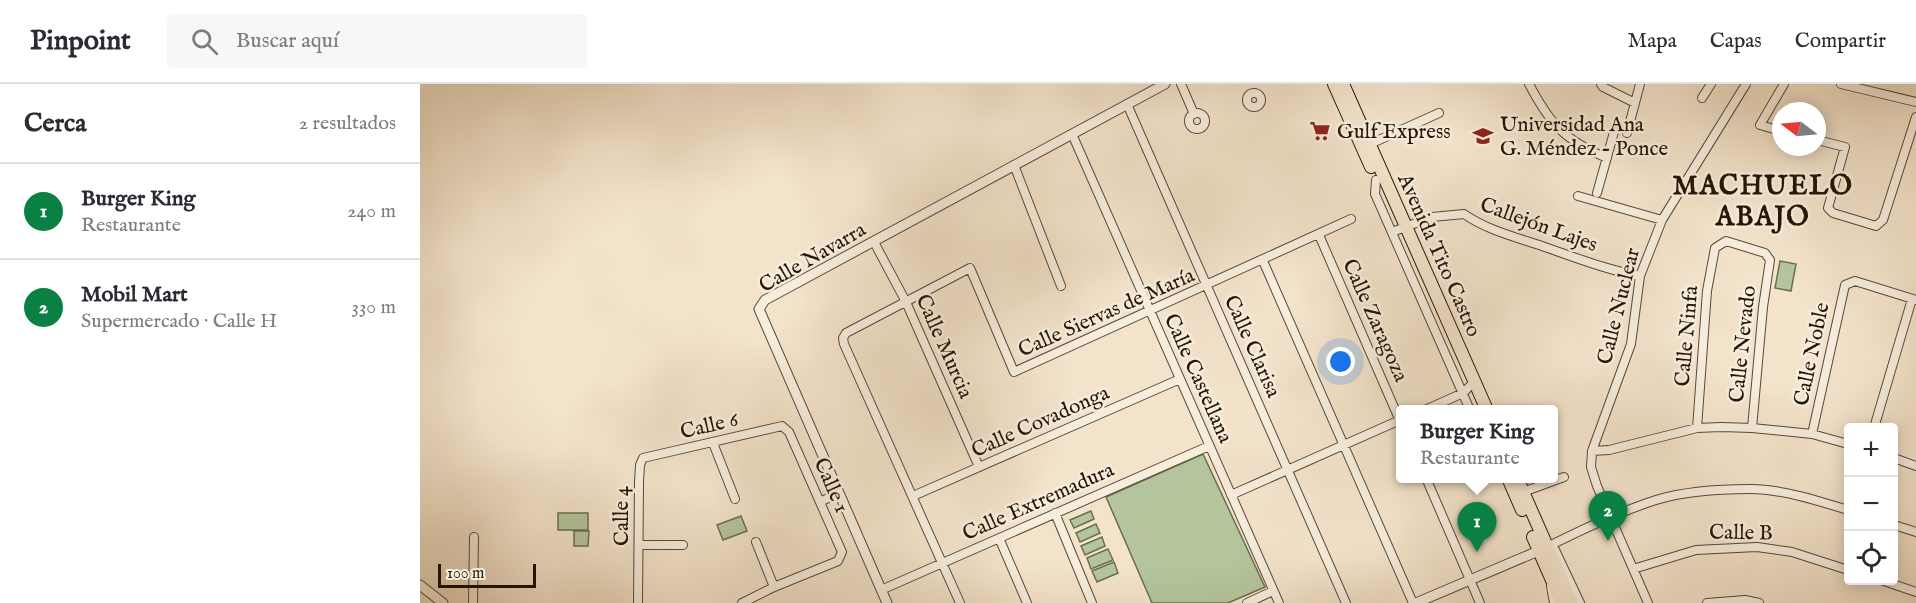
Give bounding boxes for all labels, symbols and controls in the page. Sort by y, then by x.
search box [167,14,587,68]
text: Pinpoint [30,24,131,59]
icon: search [188,25,221,58]
text: Buscar aquí [236,27,339,55]
text: Mapa [1628,28,1677,55]
text: Capas [1710,28,1762,55]
text: Compartir [1795,28,1886,55]
north arrow [1772,102,1826,156]
text: Cerca [24,107,86,140]
text: 2 resultados [299,111,396,136]
place label: Universidad Ana G. Méndez - Ponce [1500,112,1669,163]
supermarket icon: Gulf Express [1308,119,1332,143]
place label: Gulf Express [1337,119,1451,146]
school or university icon: Universidad Ana G. Méndez - Ponce [1471,124,1495,148]
street label: Avenida Tito Castro [1390,169,1487,341]
district label: MACHUELO ABAJO [1673,170,1853,235]
text: Burger King [81,185,195,213]
street label: Callejón Lajes [1476,192,1601,259]
text: 1 [40,199,47,224]
text: 240 m [347,199,396,224]
text: Restaurante [81,213,181,238]
street label: Calle Navarra [754,216,872,300]
street label: Calle Nuclear [1592,245,1647,368]
street label: Calle Zaragoza [1336,255,1414,387]
street label: Calle Siervas de María [1014,262,1200,364]
text: Mobil Mart [81,281,188,309]
street label: Calle Ninfa [1670,284,1705,388]
street label: Calle Nevado [1724,284,1763,404]
street label: Calle Murcia [909,290,979,404]
street label: Calle Clarisa [1217,291,1287,403]
text: 2 [39,295,48,320]
text: 330 m [351,295,396,320]
street label: Calle Noble [1788,300,1837,408]
text: Supermercado · Calle H [81,309,277,334]
street label: Calle Castellana [1157,310,1239,448]
your location [1326,347,1355,376]
street label: Calle Covadonga [967,380,1115,465]
popup [1396,405,1558,483]
street label: Calle 6 [678,406,742,446]
text: Burger King [1420,418,1534,446]
map controls [1844,423,1898,585]
button: + [1844,423,1898,477]
text: Restaurante [1420,446,1520,471]
street label: Calle 1 [807,454,855,517]
street label: Calle Extremadura [959,456,1119,548]
button: − [1844,477,1898,531]
street label: Calle 4 [609,485,636,546]
pin: 2 [1588,492,1628,541]
pin: 1 [1458,502,1496,552]
street label: Calle B [1709,519,1773,548]
button: locate [1844,531,1898,585]
scale bar [438,561,536,588]
text: 100 m [447,564,484,584]

